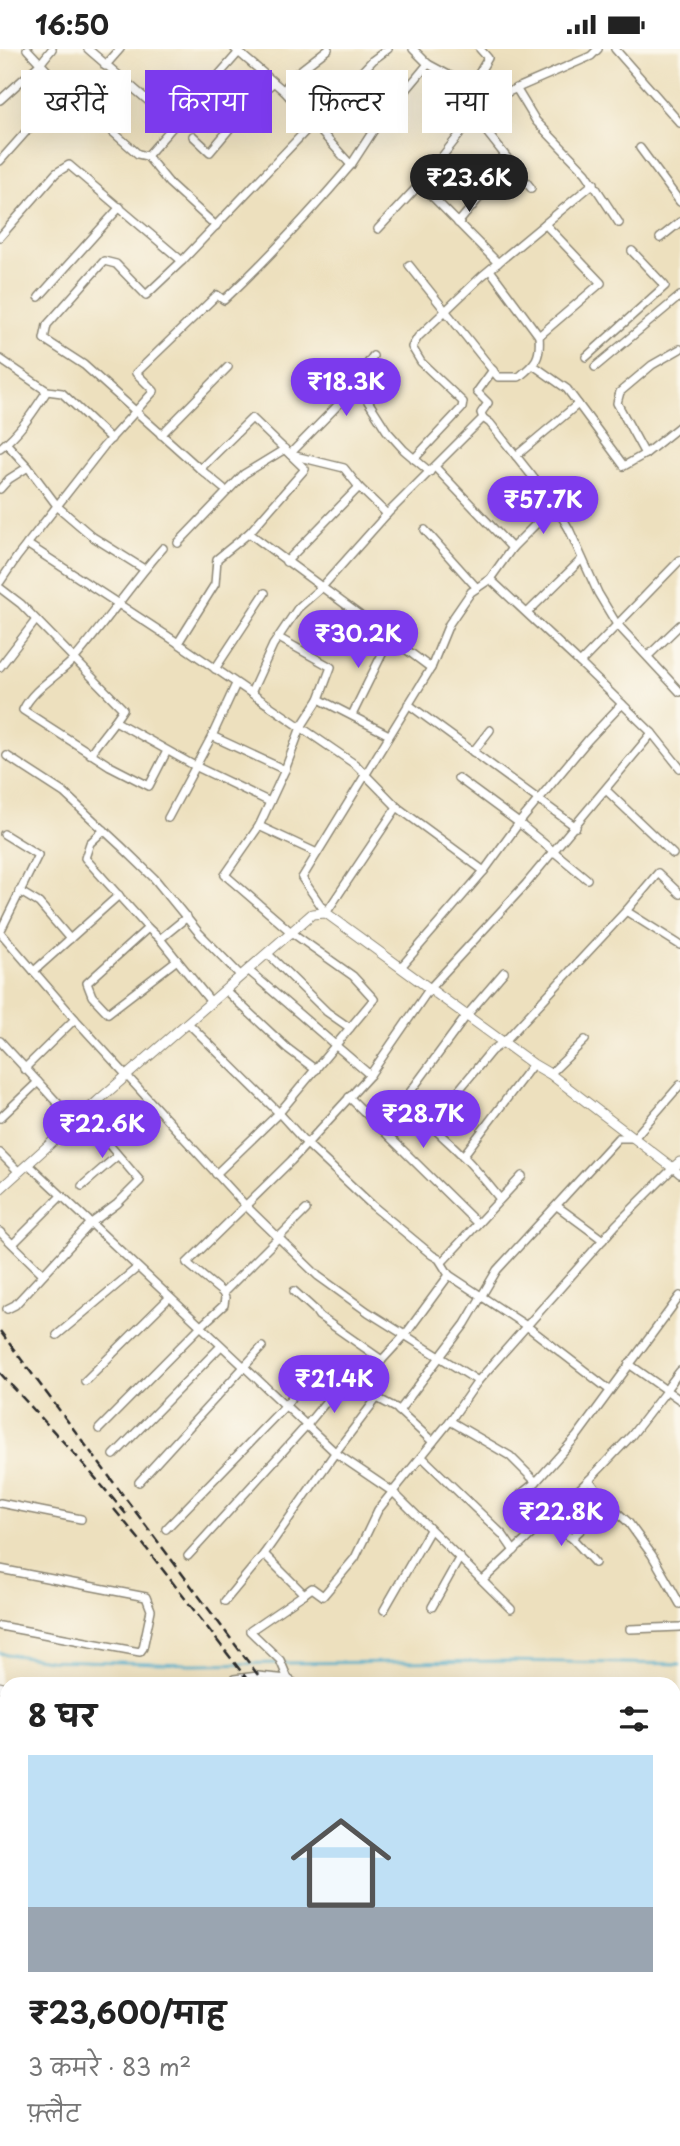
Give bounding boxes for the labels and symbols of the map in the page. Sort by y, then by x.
pin: ₹23.6K [412,155,526,214]
pin: ₹18.3K [289,359,403,418]
pin: ₹57.7K [486,477,600,536]
pin: ₹30.2K [301,611,415,670]
pin: ₹28.7K [366,1091,480,1150]
pin: ₹22.6K [45,1101,159,1160]
pin: ₹21.4K [277,1355,391,1415]
pin: ₹22.8K [504,1489,618,1548]

